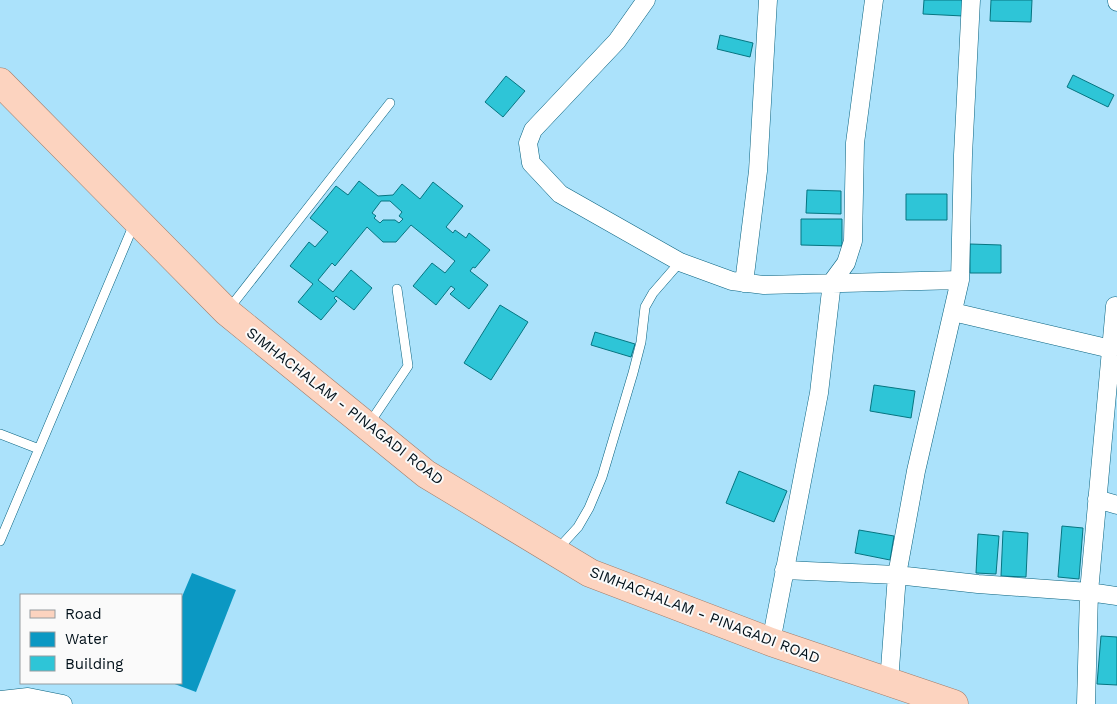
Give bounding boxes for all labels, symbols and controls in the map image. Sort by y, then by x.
street label: SIMHACHALAM - PINAGADI ROAD [243,323,447,489]
street label: SIMHACHALAM - PINAGADI ROAD [587,563,823,667]
legend [20,594,182,684]
text: Road [65,605,102,623]
text: Water [65,630,108,648]
text: Building [65,655,123,673]

